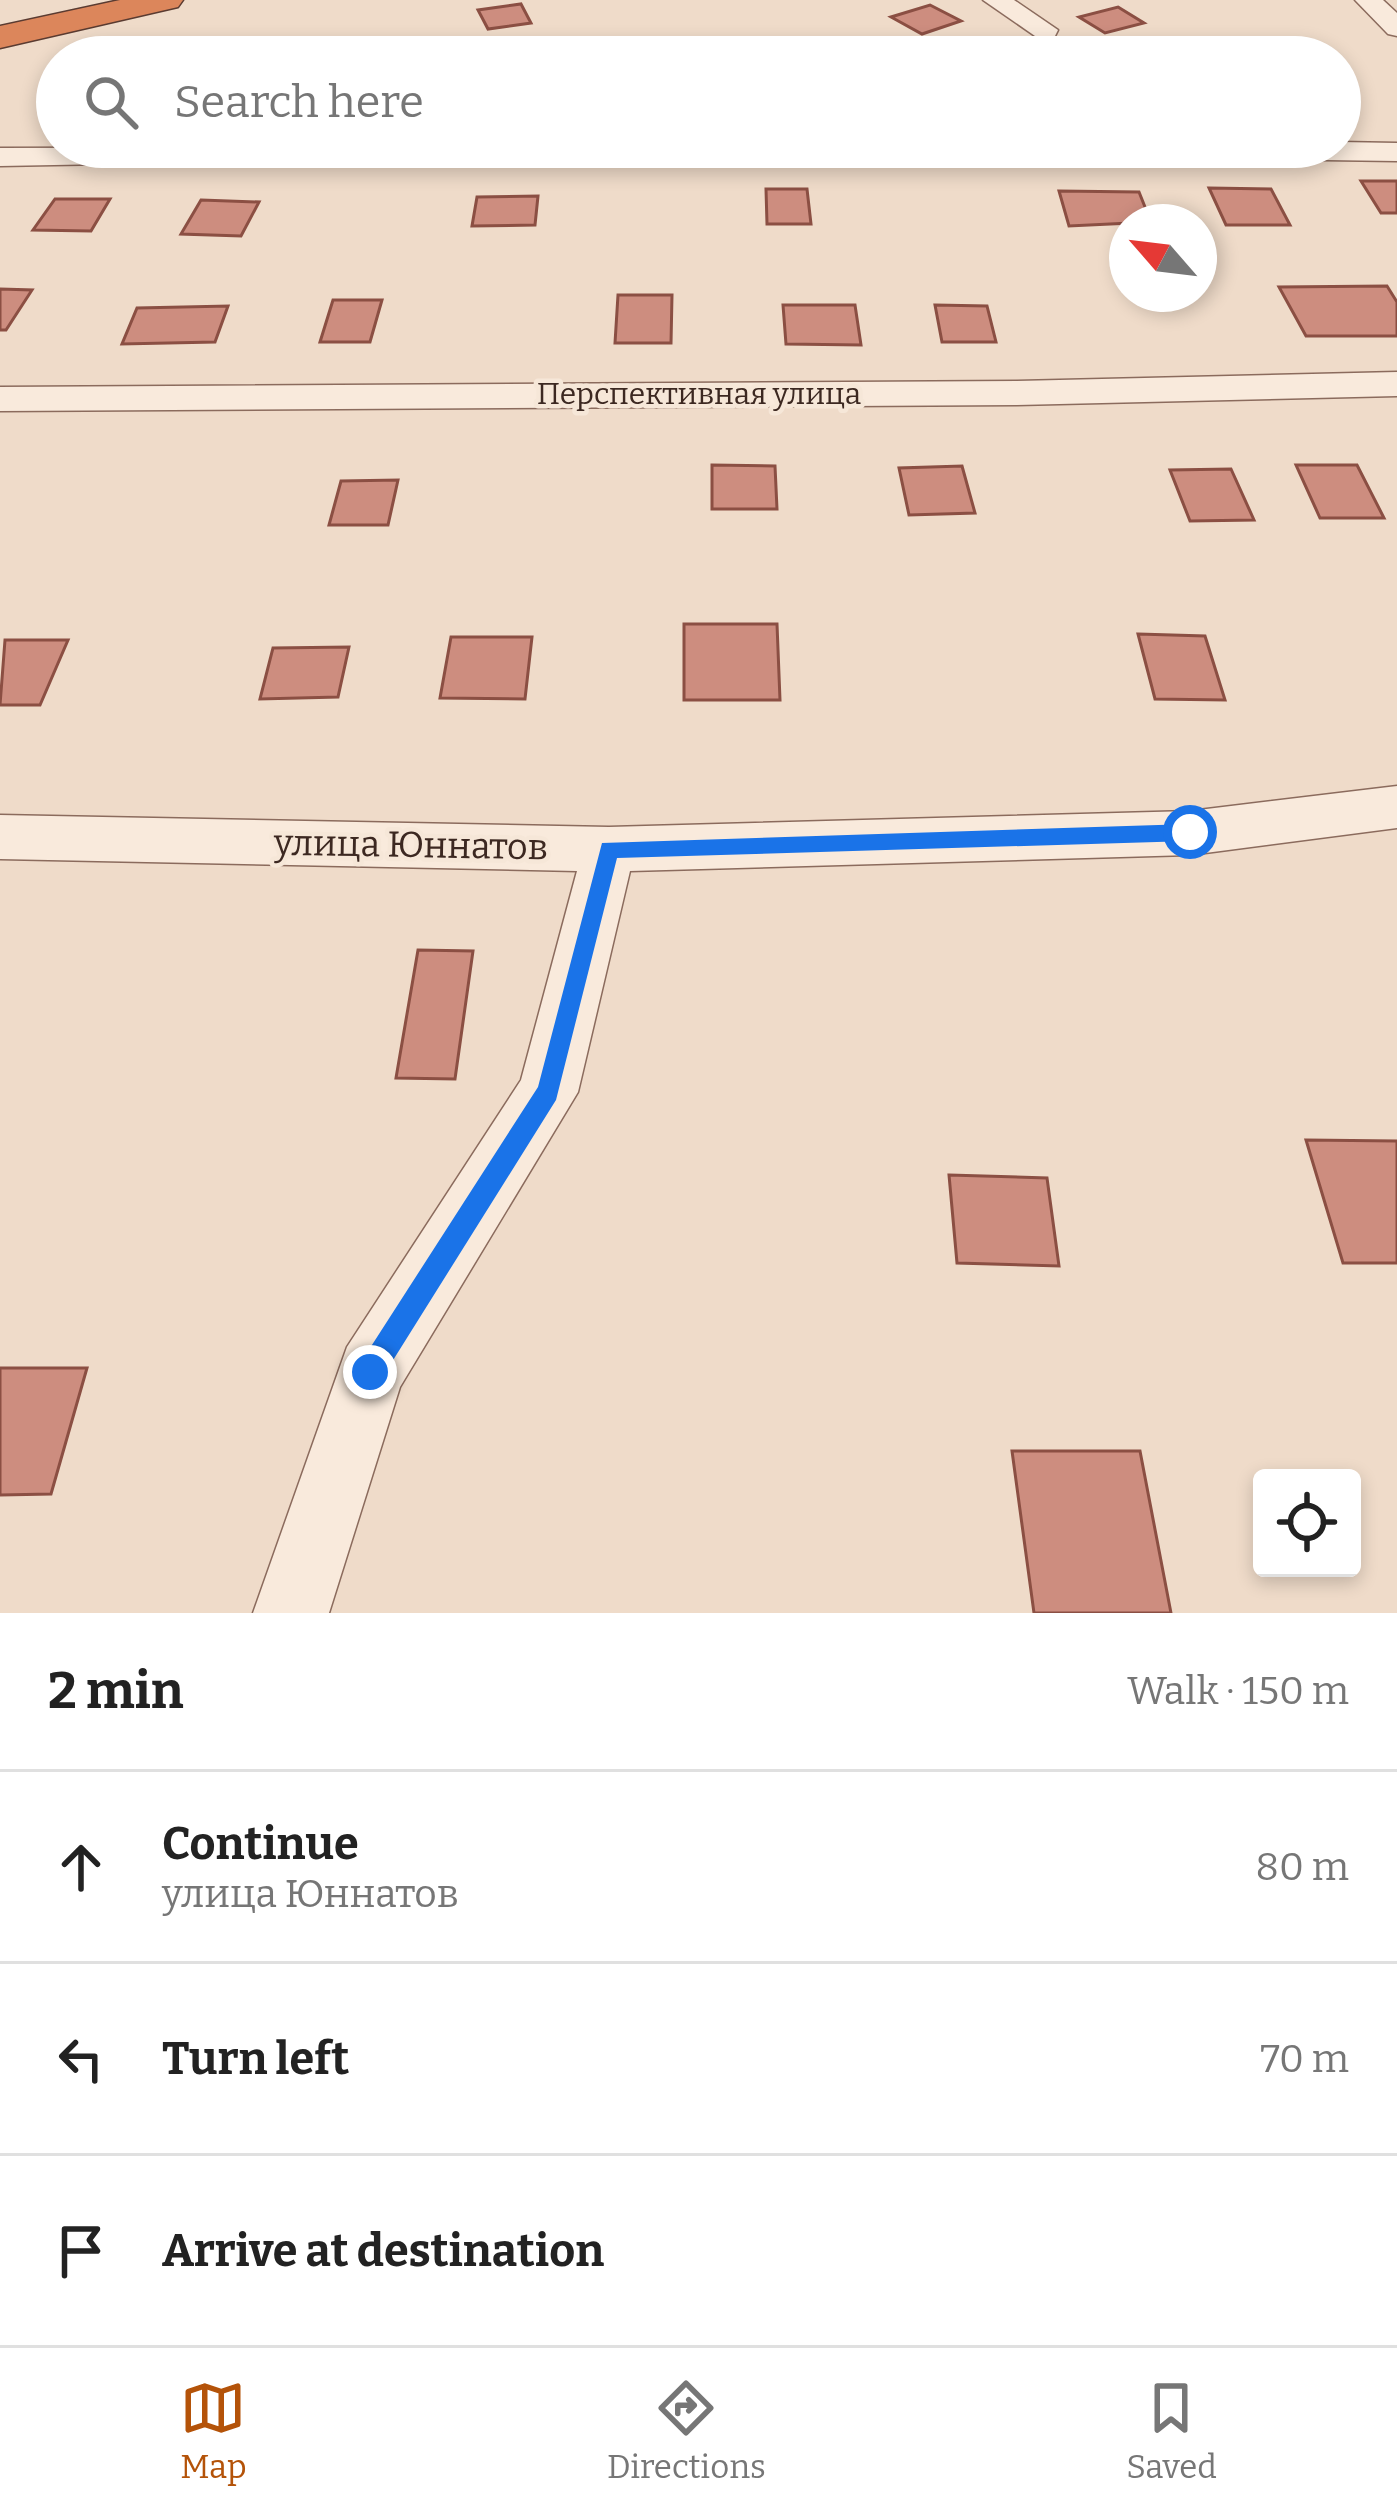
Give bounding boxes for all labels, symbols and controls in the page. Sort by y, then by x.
search box [36,36,1361,168]
icon: search [78,69,144,135]
text: Search here [174,75,424,129]
north arrow [1109,204,1217,312]
street label: Перспективная улица [537,376,861,412]
route start [1163,805,1217,859]
street label: улица Юннатов [273,821,548,869]
route end [343,1345,397,1399]
map controls [1253,1469,1361,1577]
button: locate [1253,1469,1361,1577]
text: 2 min [48,1660,184,1722]
text: Walk · 150 m [1127,1668,1349,1714]
text: Continue [162,1817,359,1871]
icon: ahead [48,1834,114,1900]
text: 80 m [1256,1844,1349,1890]
text: улица Юннатов [162,1871,459,1917]
icon: left [48,2026,114,2092]
text: Turn left [162,2032,349,2086]
text: 70 m [1260,2036,1349,2082]
icon: arrive [48,2218,114,2284]
text: Arrive at destination [162,2224,604,2278]
tab: Map [180,2375,247,2487]
tab: Directions [607,2375,766,2487]
tab: Saved [1126,2375,1217,2487]

